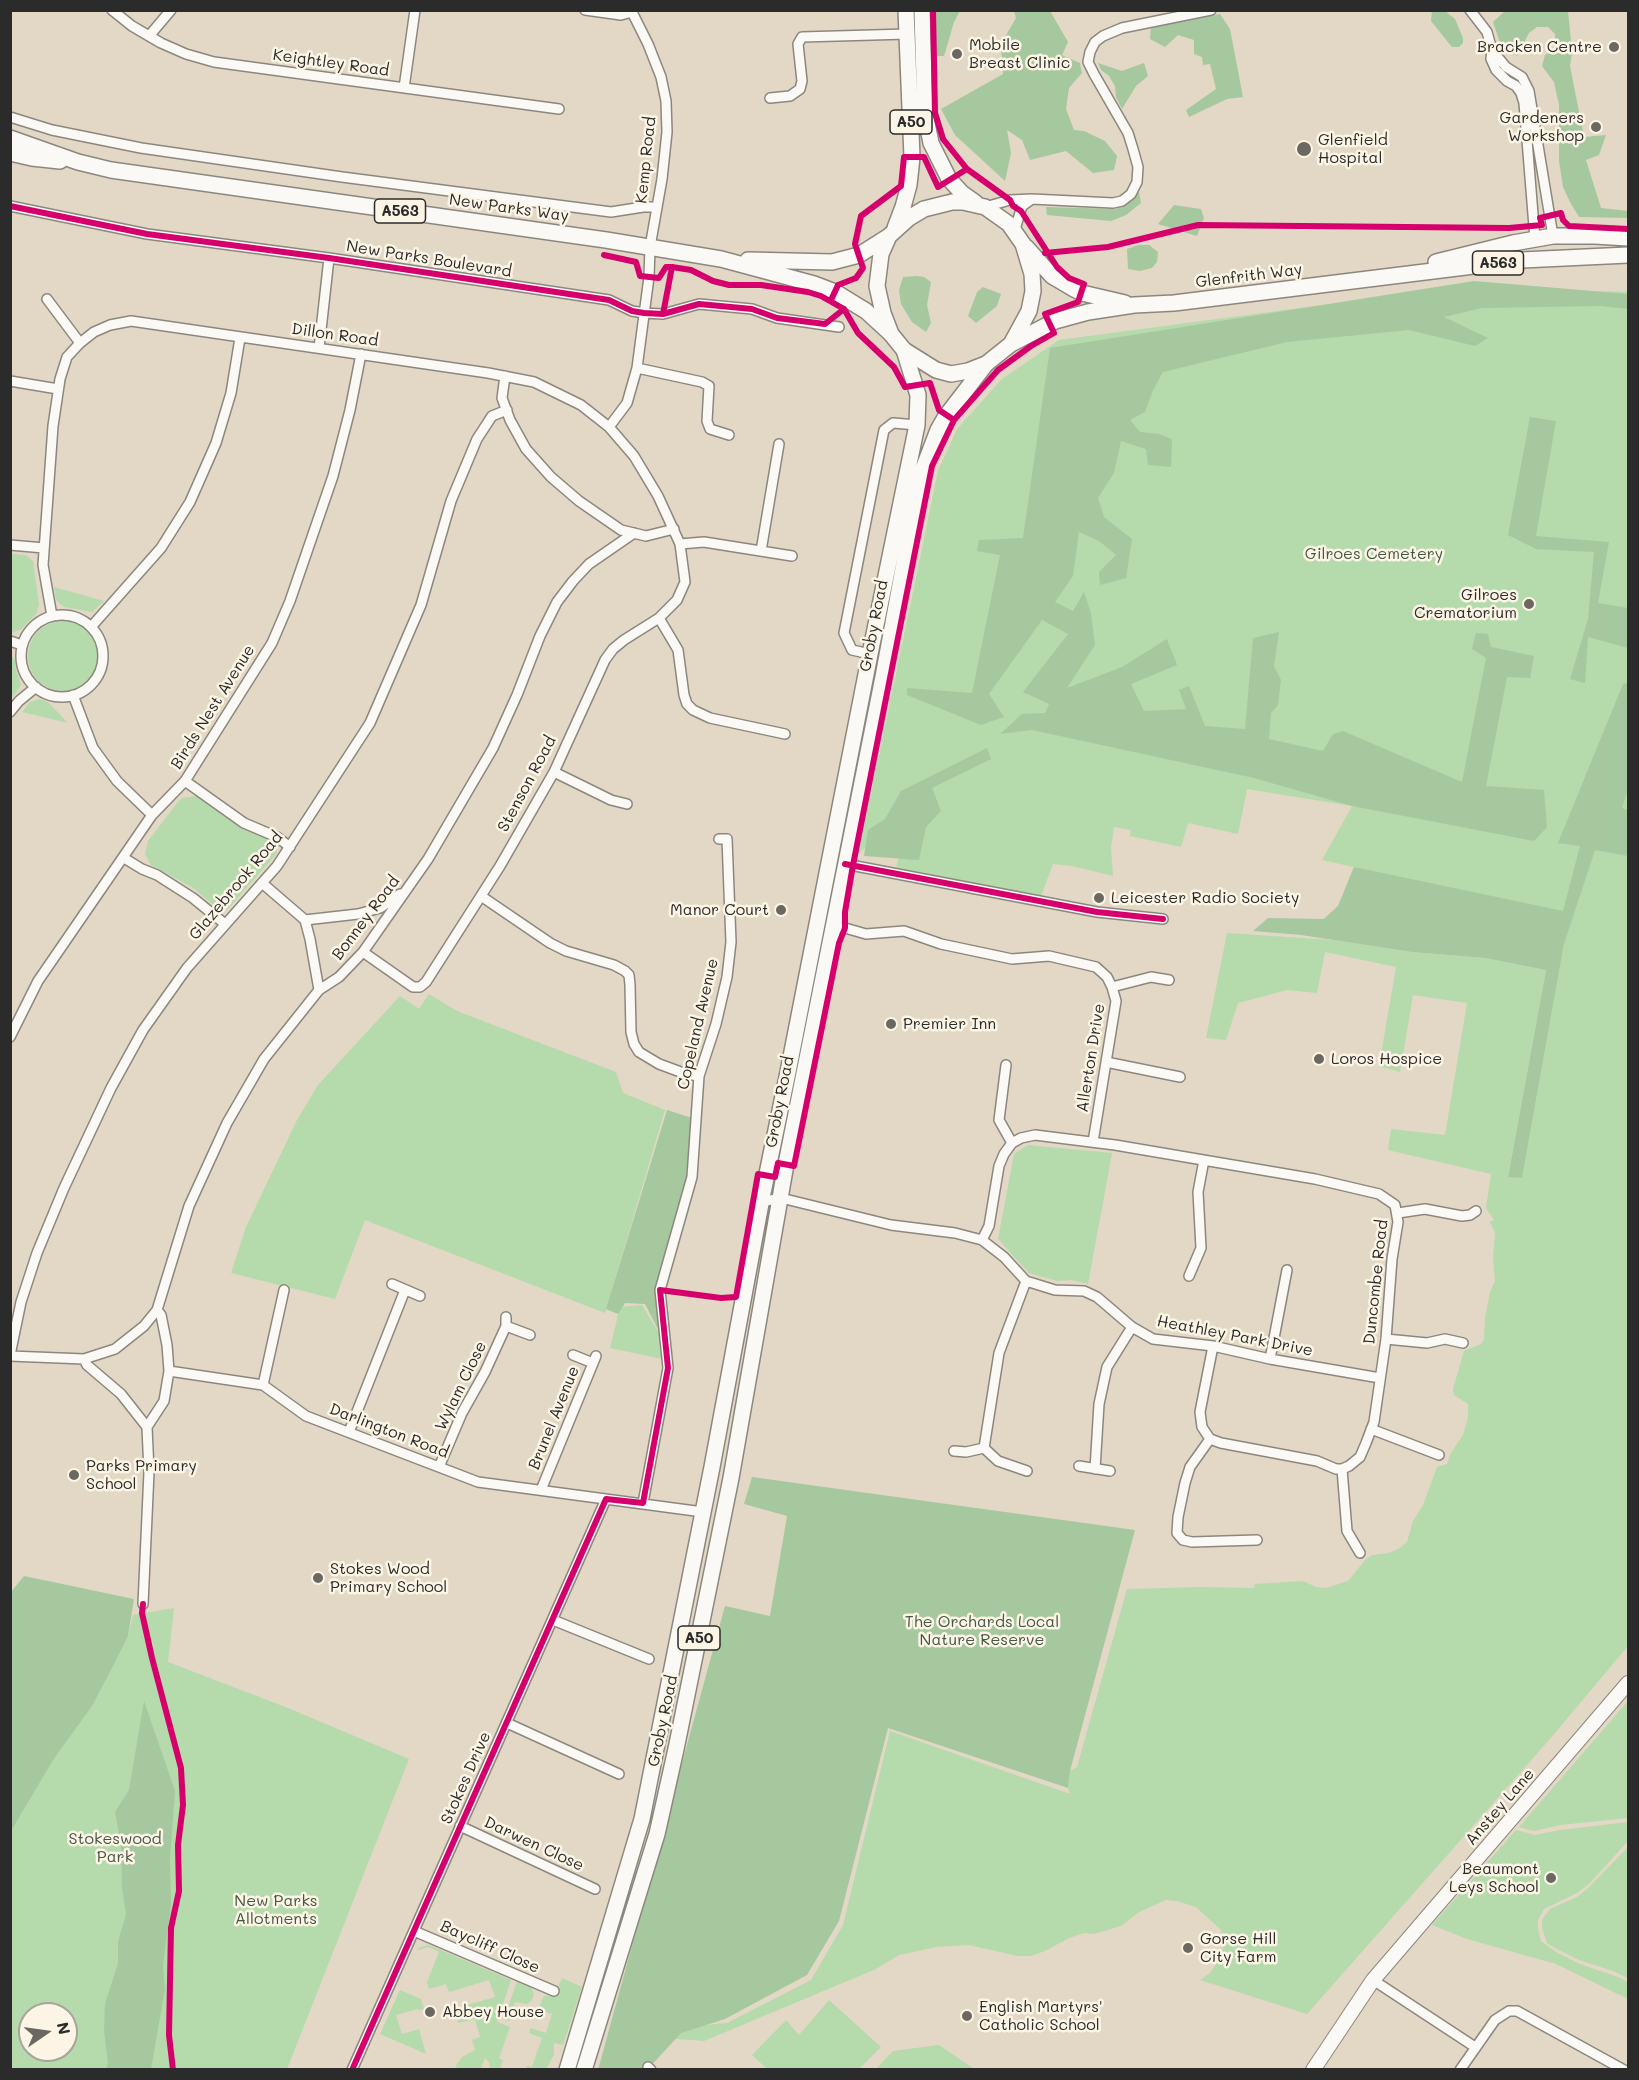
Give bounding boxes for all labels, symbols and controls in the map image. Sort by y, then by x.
place label: Mobile Breast Clinic [969,35,1070,73]
place label: Bracken Centre [1477,37,1602,57]
marker: Bracken Centre [1607,40,1621,54]
street label: Keightley Road [272,45,390,81]
marker: Mobile Breast Clinic [950,47,964,61]
place label: Gardeners Workshop [1500,108,1584,146]
road number: A50 [890,110,932,134]
street label: Kemp Road [632,116,660,204]
marker: Gardeners Workshop [1589,120,1603,134]
place label: Glenfield Hospital [1318,130,1388,168]
marker: Glenfield Hospital [1295,140,1313,158]
street label: New Parks Way [448,190,570,226]
road number: A563 [374,199,426,223]
street label: New Parks Boulevard [345,236,513,282]
road number: A563 [1472,251,1524,275]
street label: Glenfrith Way [1195,260,1303,292]
street label: Dillon Road [290,319,380,351]
park label: Gilroes Cemetery [1305,544,1443,564]
street label: Groby Road [856,579,892,673]
place label: Gilroes Crematorium [1414,585,1517,623]
marker: Gilroes Crematorium [1522,597,1536,611]
street label: Birds Nest Avenue [167,641,259,773]
street label: Stenson Road [494,733,560,835]
street label: Glazebrook Road [185,828,287,944]
street label: Bonney Road [328,872,404,964]
place label: Leicester Radio Society [1111,888,1299,908]
marker: Leicester Radio Society [1092,891,1106,905]
place label: Manor Court [670,900,769,920]
marker: Manor Court [774,903,788,917]
street label: Copeland Avenue [674,956,722,1092]
street label: Allerton Drive [1073,1002,1109,1114]
place label: Premier Inn [903,1014,996,1034]
marker: Premier Inn [884,1017,898,1031]
place label: Loros Hospice [1331,1049,1442,1069]
marker: Loros Hospice [1312,1052,1326,1066]
street label: Groby Road [762,1055,798,1149]
street label: Duncombe Road [1360,1219,1392,1345]
street label: Heathley Park Drive [1155,1311,1315,1361]
street label: Wylam Close [431,1338,491,1434]
street label: Brunel Avenue [524,1363,584,1473]
street label: Darlington Road [327,1399,451,1463]
place label: Parks Primary School [86,1456,197,1494]
marker: Parks Primary School [67,1468,81,1482]
place label: Stokes Wood Primary School [330,1559,447,1597]
marker: Stokes Wood Primary School [311,1571,325,1585]
park label: The Orchards Local Nature Reserve [905,1612,1059,1650]
road number: A50 [678,1626,720,1650]
street label: Groby Road [644,1674,682,1768]
street label: Stokes Drive [437,1729,495,1827]
street label: Anstey Lane [1462,1765,1538,1849]
street label: Darwen Close [481,1812,587,1876]
park label: Stokeswood Park [68,1829,162,1867]
place label: Beaumont Leys School [1449,1859,1539,1897]
marker: Beaumont Leys School [1544,1871,1558,1885]
park label: New Parks Allotments [234,1891,318,1929]
street label: Baycliff Close [437,1917,543,1977]
place label: Gorse Hill City Farm [1200,1929,1277,1967]
marker: Gorse Hill City Farm [1181,1941,1195,1955]
place label: English Martyrs' Catholic School [979,1997,1103,2035]
north arrow [18,2002,78,2062]
place label: Abbey House [442,2002,544,2022]
marker: Abbey House [423,2005,437,2019]
marker: English Martyrs' Catholic School [960,2009,974,2023]
text: N [52,2020,76,2037]

